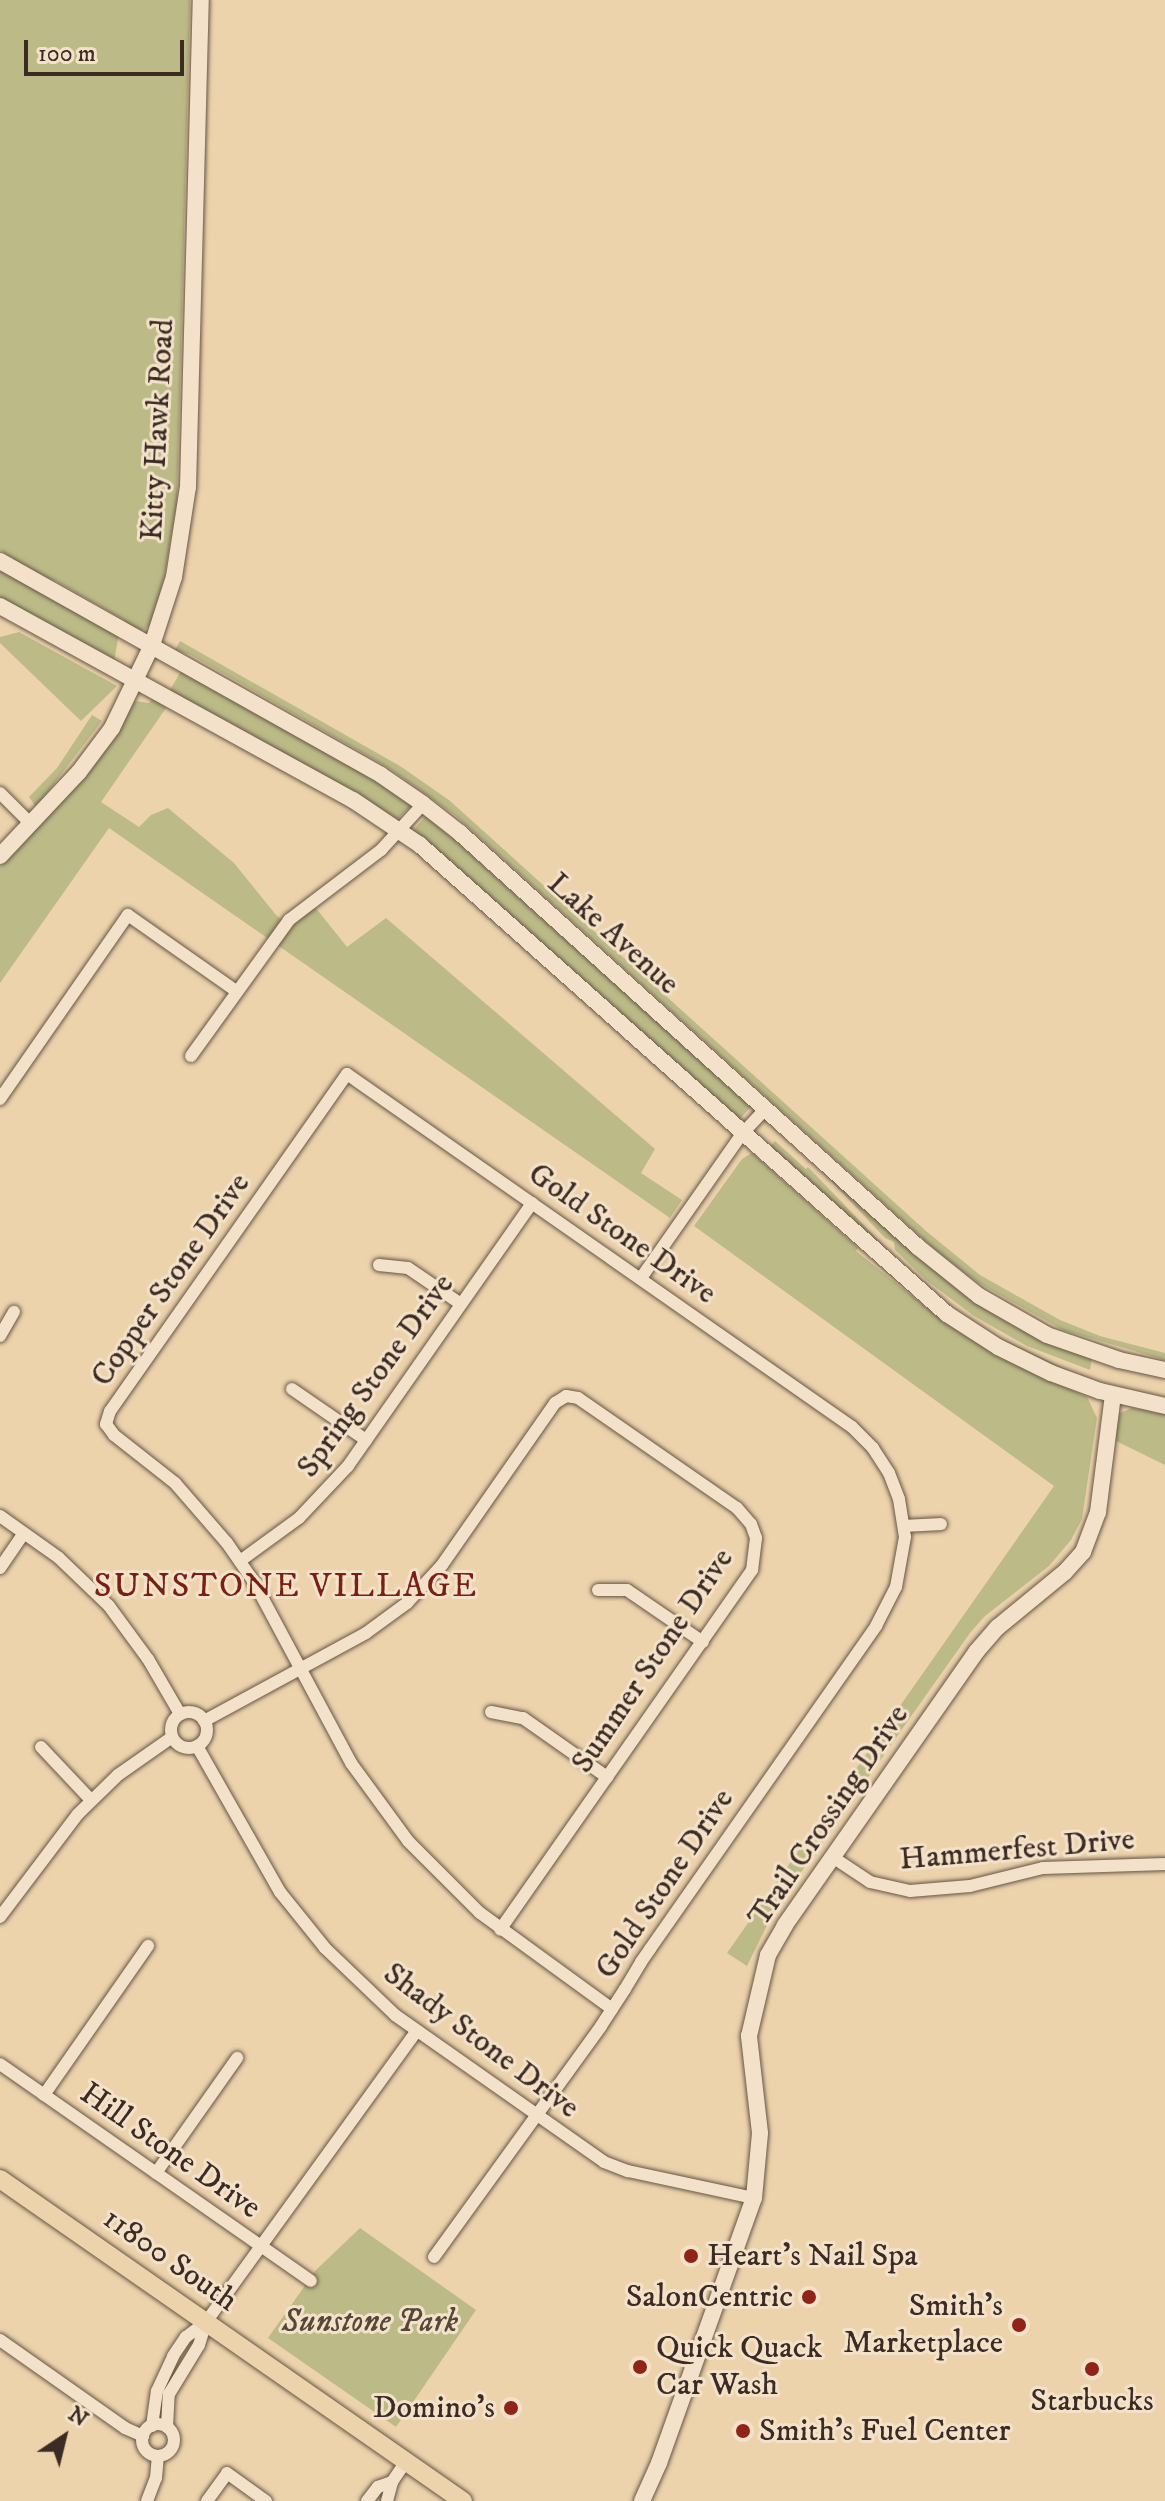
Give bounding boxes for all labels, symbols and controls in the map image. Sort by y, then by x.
scale bar [28,24,188,74]
text: 100 m [38,39,96,69]
street label: Kitty Hawk Road [133,318,183,542]
street label: Lake Avenue [539,865,687,1003]
street label: Gold Stone Drive [521,1155,723,1313]
street label: Copper Stone Drive [83,1166,259,1394]
street label: Spring Stone Drive [289,1267,463,1485]
street label: Summer Stone Drive [564,1541,742,1781]
district label: SUNSTONE VILLAGE [94,1567,478,1607]
street label: Trail Crossing Drive [740,1698,918,1934]
street label: Gold Stone Drive [587,1782,743,1986]
street label: Hammerfest Drive [898,1821,1136,1879]
street label: Shady Stone Drive [375,1955,587,2127]
street label: Hill Stone Drive [72,2075,268,2227]
street label: 11800 South [95,2200,245,2320]
place label: Heart's Nail Spa [707,2237,918,2275]
marker: Heart's Nail Spa [682,2247,700,2265]
place label: SalonCentric [626,2278,793,2316]
marker: SalonCentric [800,2288,818,2306]
place label: Smith's Marketplace [843,2288,1003,2363]
park label: Sunstone Park [282,2303,458,2341]
marker: Smith's Marketplace [1010,2316,1028,2334]
place label: Quick Quack Car Wash [656,2330,822,2405]
marker: Quick Quack Car Wash [631,2358,649,2376]
marker: Starbucks [1083,2360,1101,2378]
place label: Starbucks [1030,2382,1154,2420]
place label: Domino's [373,2389,495,2427]
north arrow [24,2397,104,2477]
marker: Domino's [502,2399,520,2417]
text: N [63,2401,93,2433]
place label: Smith's Fuel Center [759,2412,1010,2450]
marker: Smith's Fuel Center [734,2422,752,2440]

